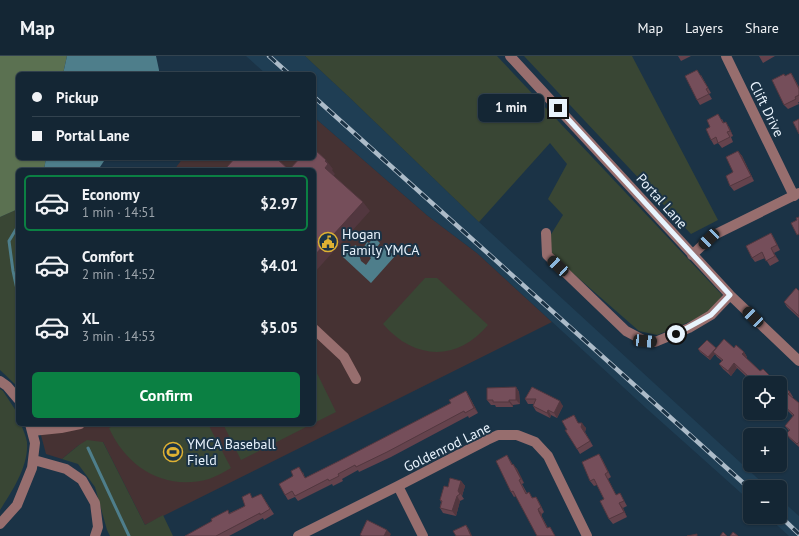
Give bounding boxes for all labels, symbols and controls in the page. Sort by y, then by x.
text: Map [20,16,55,40]
text: Map [637,19,663,37]
text: Layers [685,19,723,37]
text: Share [745,19,779,37]
street label: Clift Drive [746,78,788,140]
text: Pickup [56,88,99,107]
callout: 1 min [478,94,544,122]
text: 1 min [495,99,527,116]
route end [549,99,567,117]
text: Portal Lane [56,126,130,145]
street label: Portal Lane [632,170,692,232]
icon: car [34,185,70,221]
text: Economy [82,185,140,204]
text: $2.97 [260,194,298,213]
text: 1 min · 14:51 [82,204,155,221]
place label: Hogan Family YMCA [342,225,420,259]
car [696,226,722,252]
public building icon: Hogan Family YMCA [317,231,339,253]
icon: car [34,247,70,283]
text: Comfort [82,247,134,266]
car [545,253,571,279]
text: $4.01 [260,256,298,275]
text: 2 min · 14:52 [82,266,155,283]
car [740,304,766,330]
icon: car [34,309,70,345]
text: XL [82,309,99,328]
text: $5.05 [260,318,298,337]
route start [667,325,685,343]
text: 3 min · 14:53 [82,328,155,345]
car [632,334,658,348]
button: Confirm [32,372,300,418]
map controls [743,376,787,524]
button: locate [743,376,787,420]
street label: Goldenrod Lane [401,418,493,476]
button: + [743,428,787,472]
place label: YMCA Baseball Field [187,435,276,469]
sports icon: YMCA Baseball Field [162,441,184,463]
button: − [743,480,787,524]

